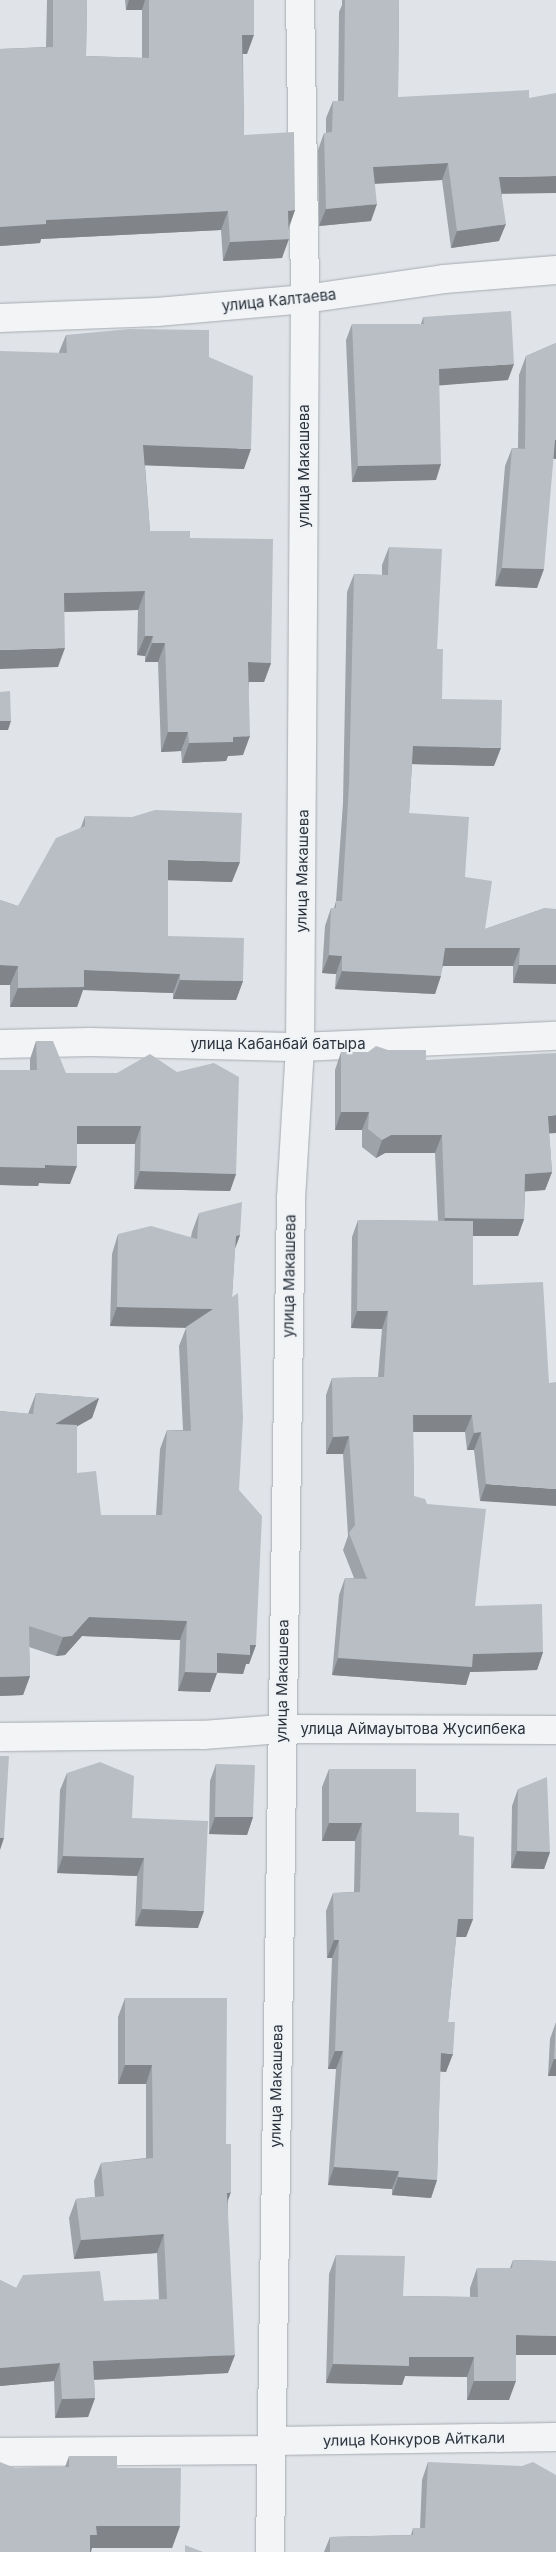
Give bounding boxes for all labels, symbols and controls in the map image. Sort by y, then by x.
street label: улица Калтаева [221,285,337,315]
street label: улица Макашева [295,404,313,528]
street label: улица Макашева [292,809,312,933]
street label: улица Кабанбай батыра [190,1035,366,1053]
street label: улица Макашева [279,1214,299,1338]
street label: улица Макашева [272,1619,292,1743]
street label: улица Аймауытова Жусипбека [300,1720,526,1738]
street label: улица Макашева [266,2024,286,2148]
street label: улица Конкуров Айткали [323,2428,505,2450]

